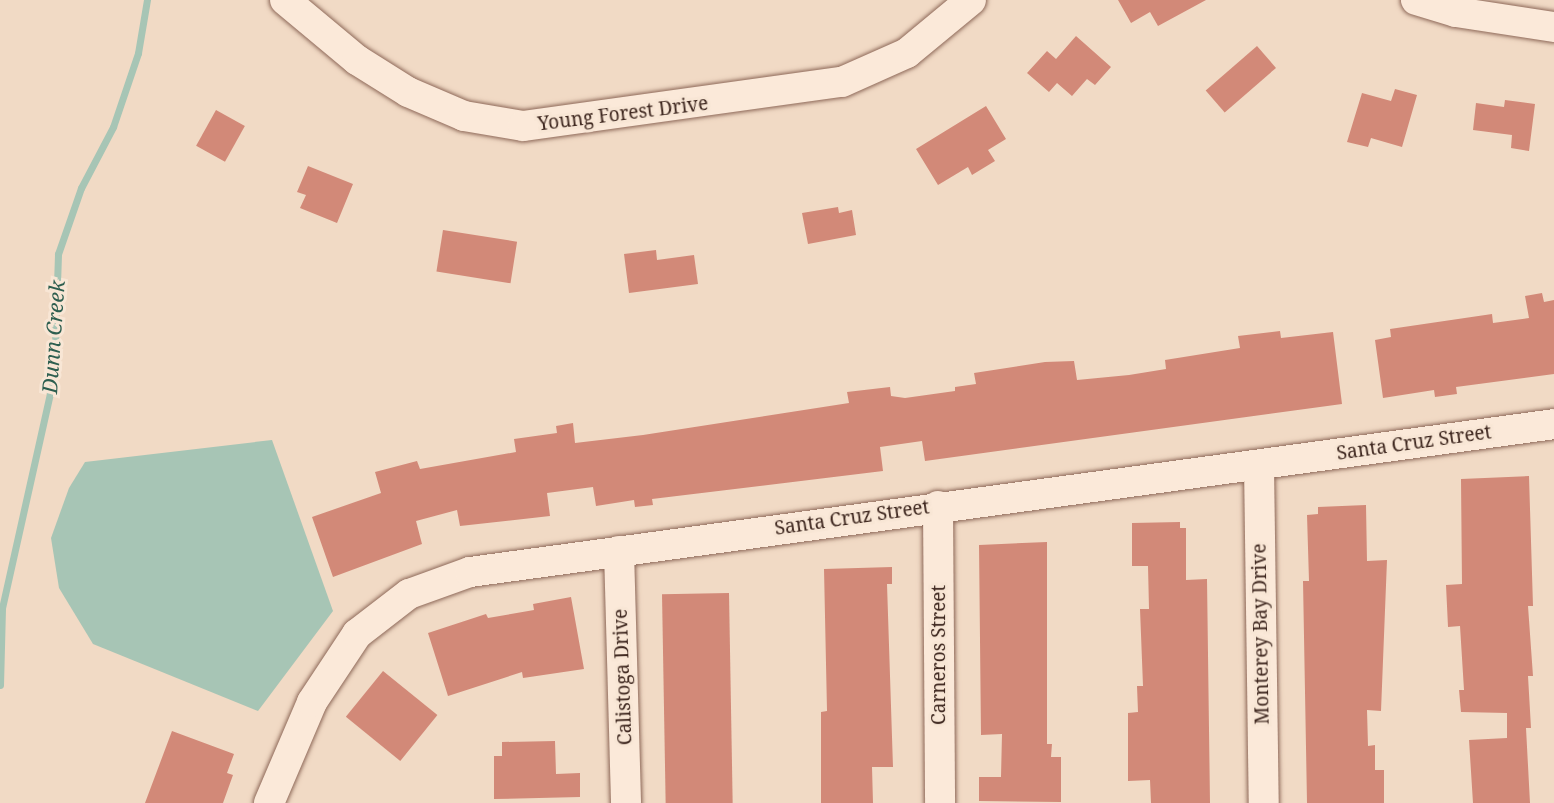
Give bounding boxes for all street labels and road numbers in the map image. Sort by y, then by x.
street label: Young Forest Drive [536,92,710,136]
street label: Santa Cruz Street [1335,421,1493,465]
street label: Santa Cruz Street [773,496,931,540]
street label: Monterey Bay Drive [1248,543,1274,725]
street label: Carneros Street [928,585,950,725]
street label: Calistoga Drive [609,608,637,746]

